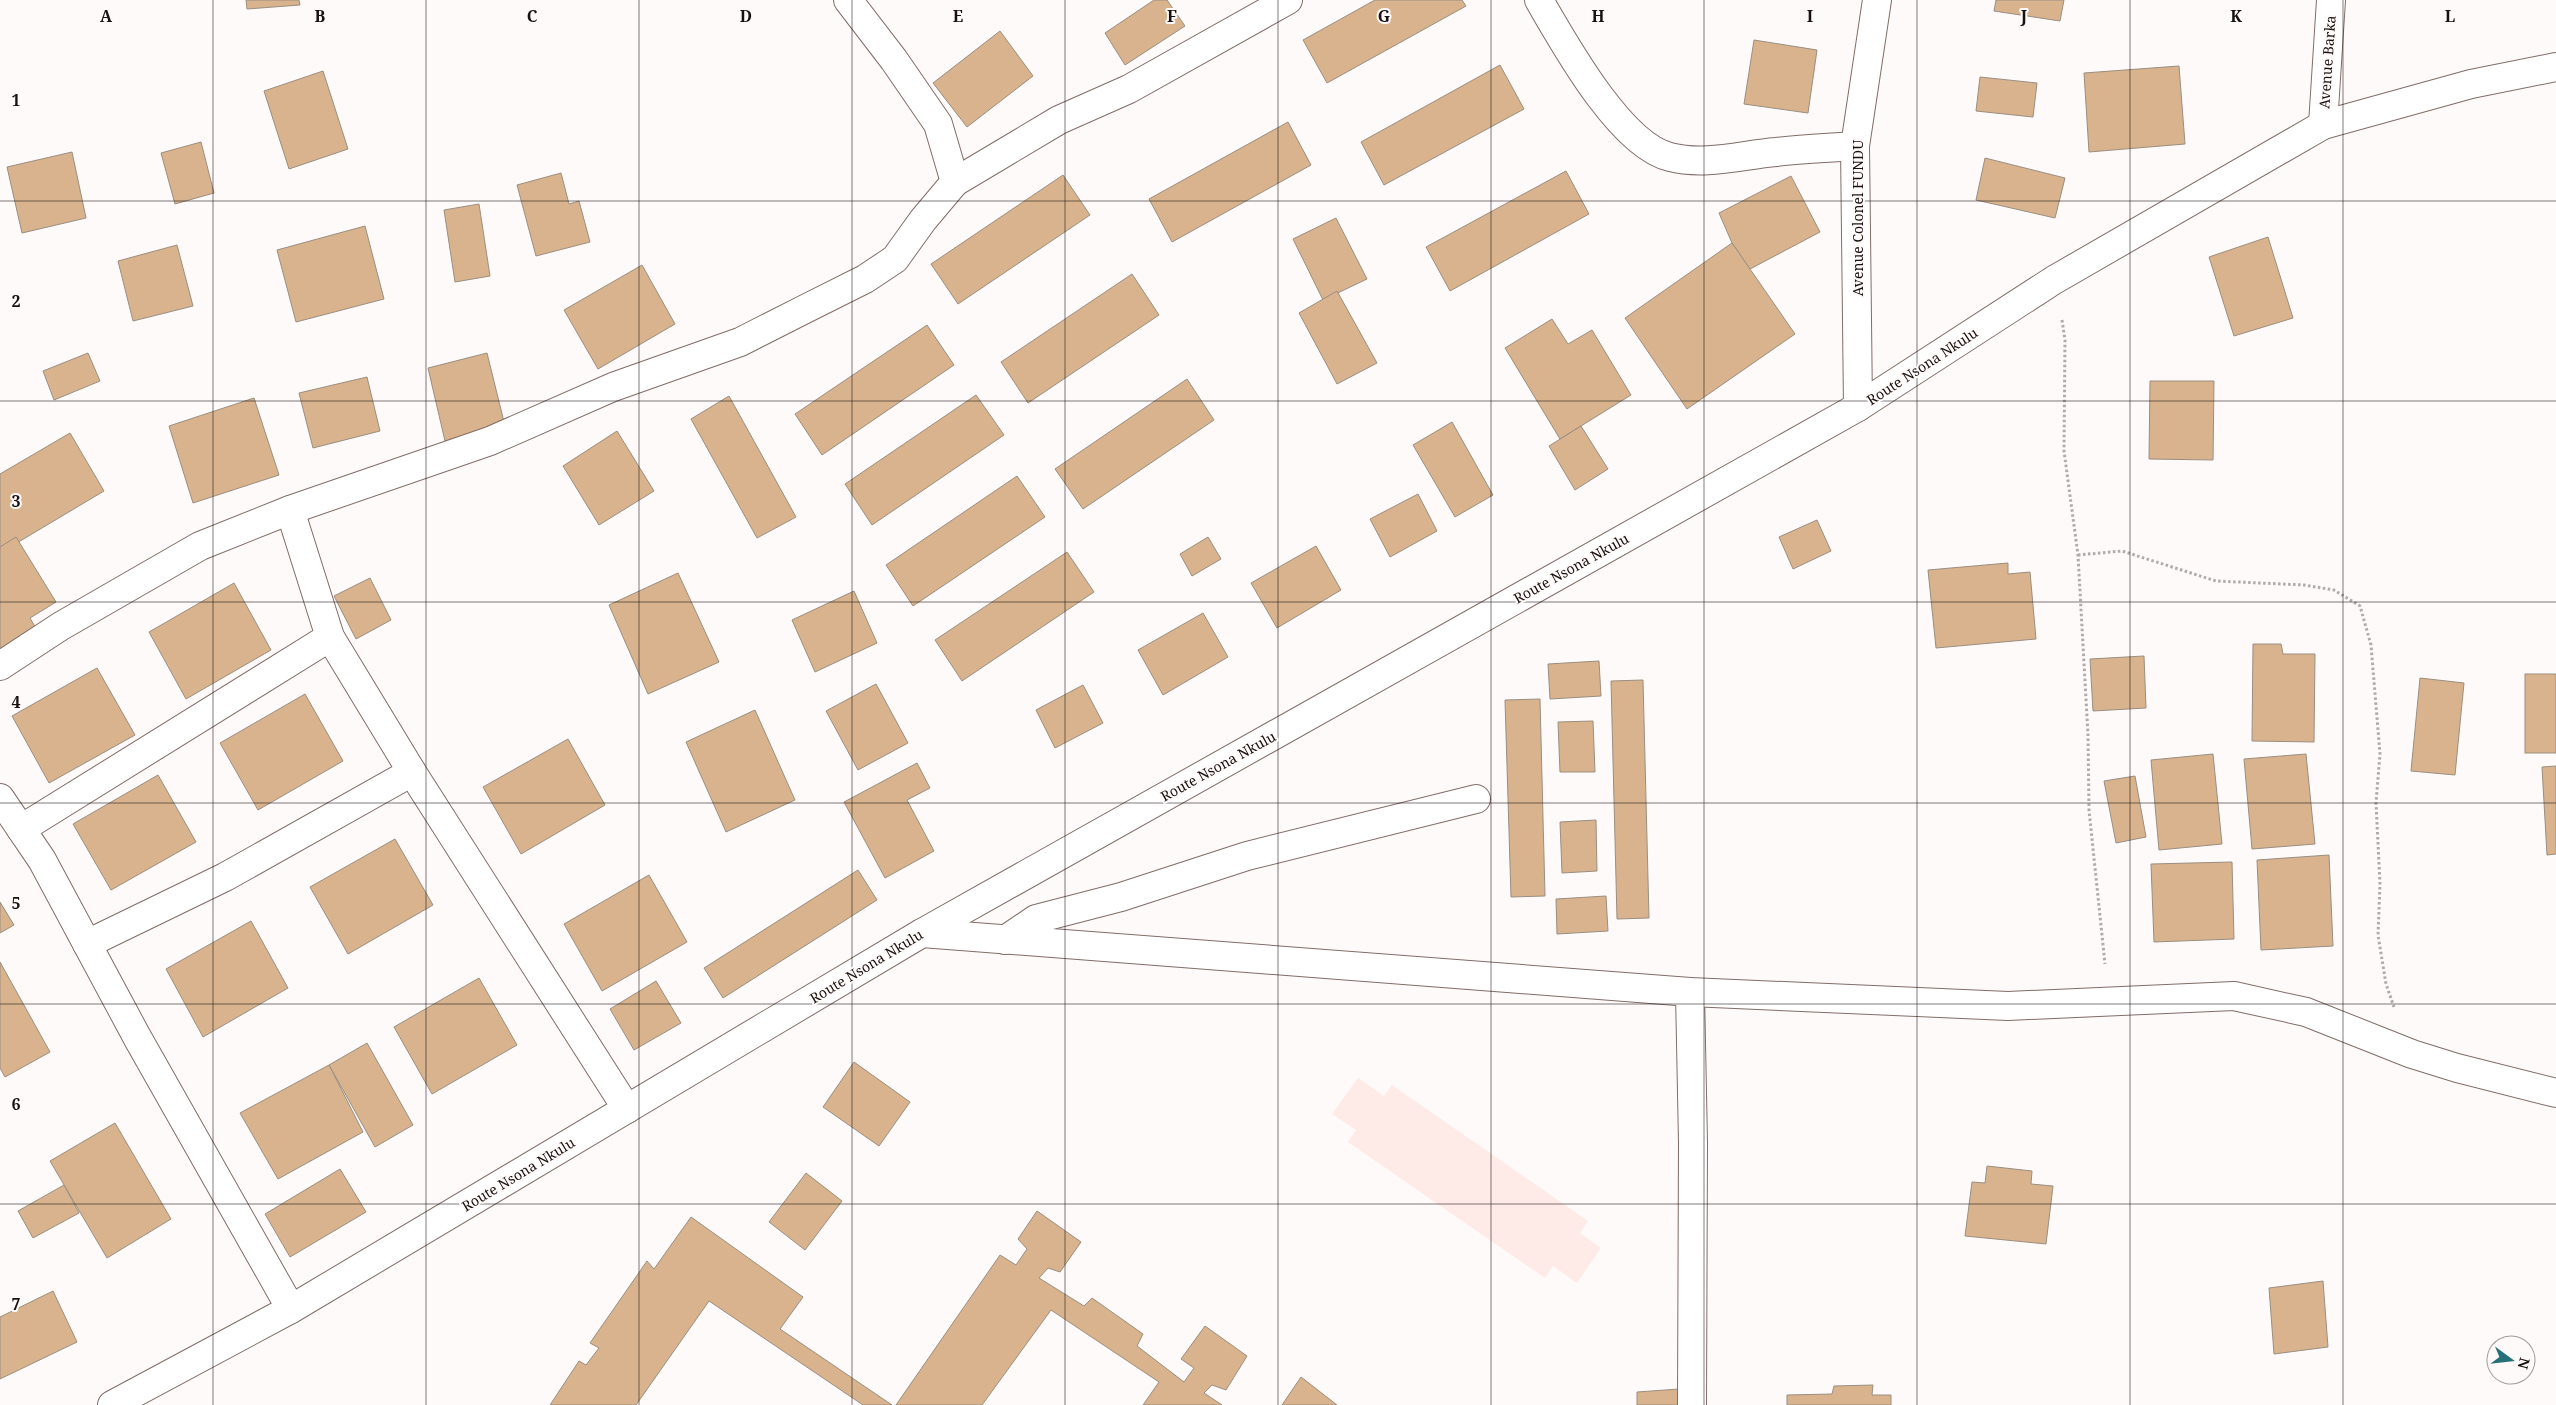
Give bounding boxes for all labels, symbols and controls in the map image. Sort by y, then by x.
text: A [100,5,113,27]
text: B [315,5,326,27]
text: C [527,5,538,27]
text: D [740,5,752,27]
text: E [953,5,963,27]
text: F [1167,5,1177,27]
text: G [1378,5,1390,27]
text: H [1591,5,1605,27]
text: I [1807,5,1813,27]
text: J [2020,5,2028,27]
text: K [2230,5,2242,27]
text: L [2445,5,2455,27]
street label: Avenue Barka [2314,15,2340,109]
text: 1 [11,89,21,111]
street label: Avenue Colonel FUNDU [1848,140,1867,296]
text: 2 [11,290,21,312]
street label: Route Nsona Nkulu [1863,323,1981,409]
text: 3 [11,490,21,512]
street label: Route Nsona Nkulu [1510,528,1632,608]
text: 4 [11,691,21,713]
street label: Route Nsona Nkulu [1157,726,1279,806]
text: 5 [11,892,21,914]
street label: Route Nsona Nkulu [806,925,926,1007]
text: 6 [11,1093,21,1115]
street label: Route Nsona Nkulu [458,1133,578,1215]
text: 7 [11,1293,21,1315]
north arrow [2486,1335,2536,1385]
text: N [2513,1356,2535,1371]

